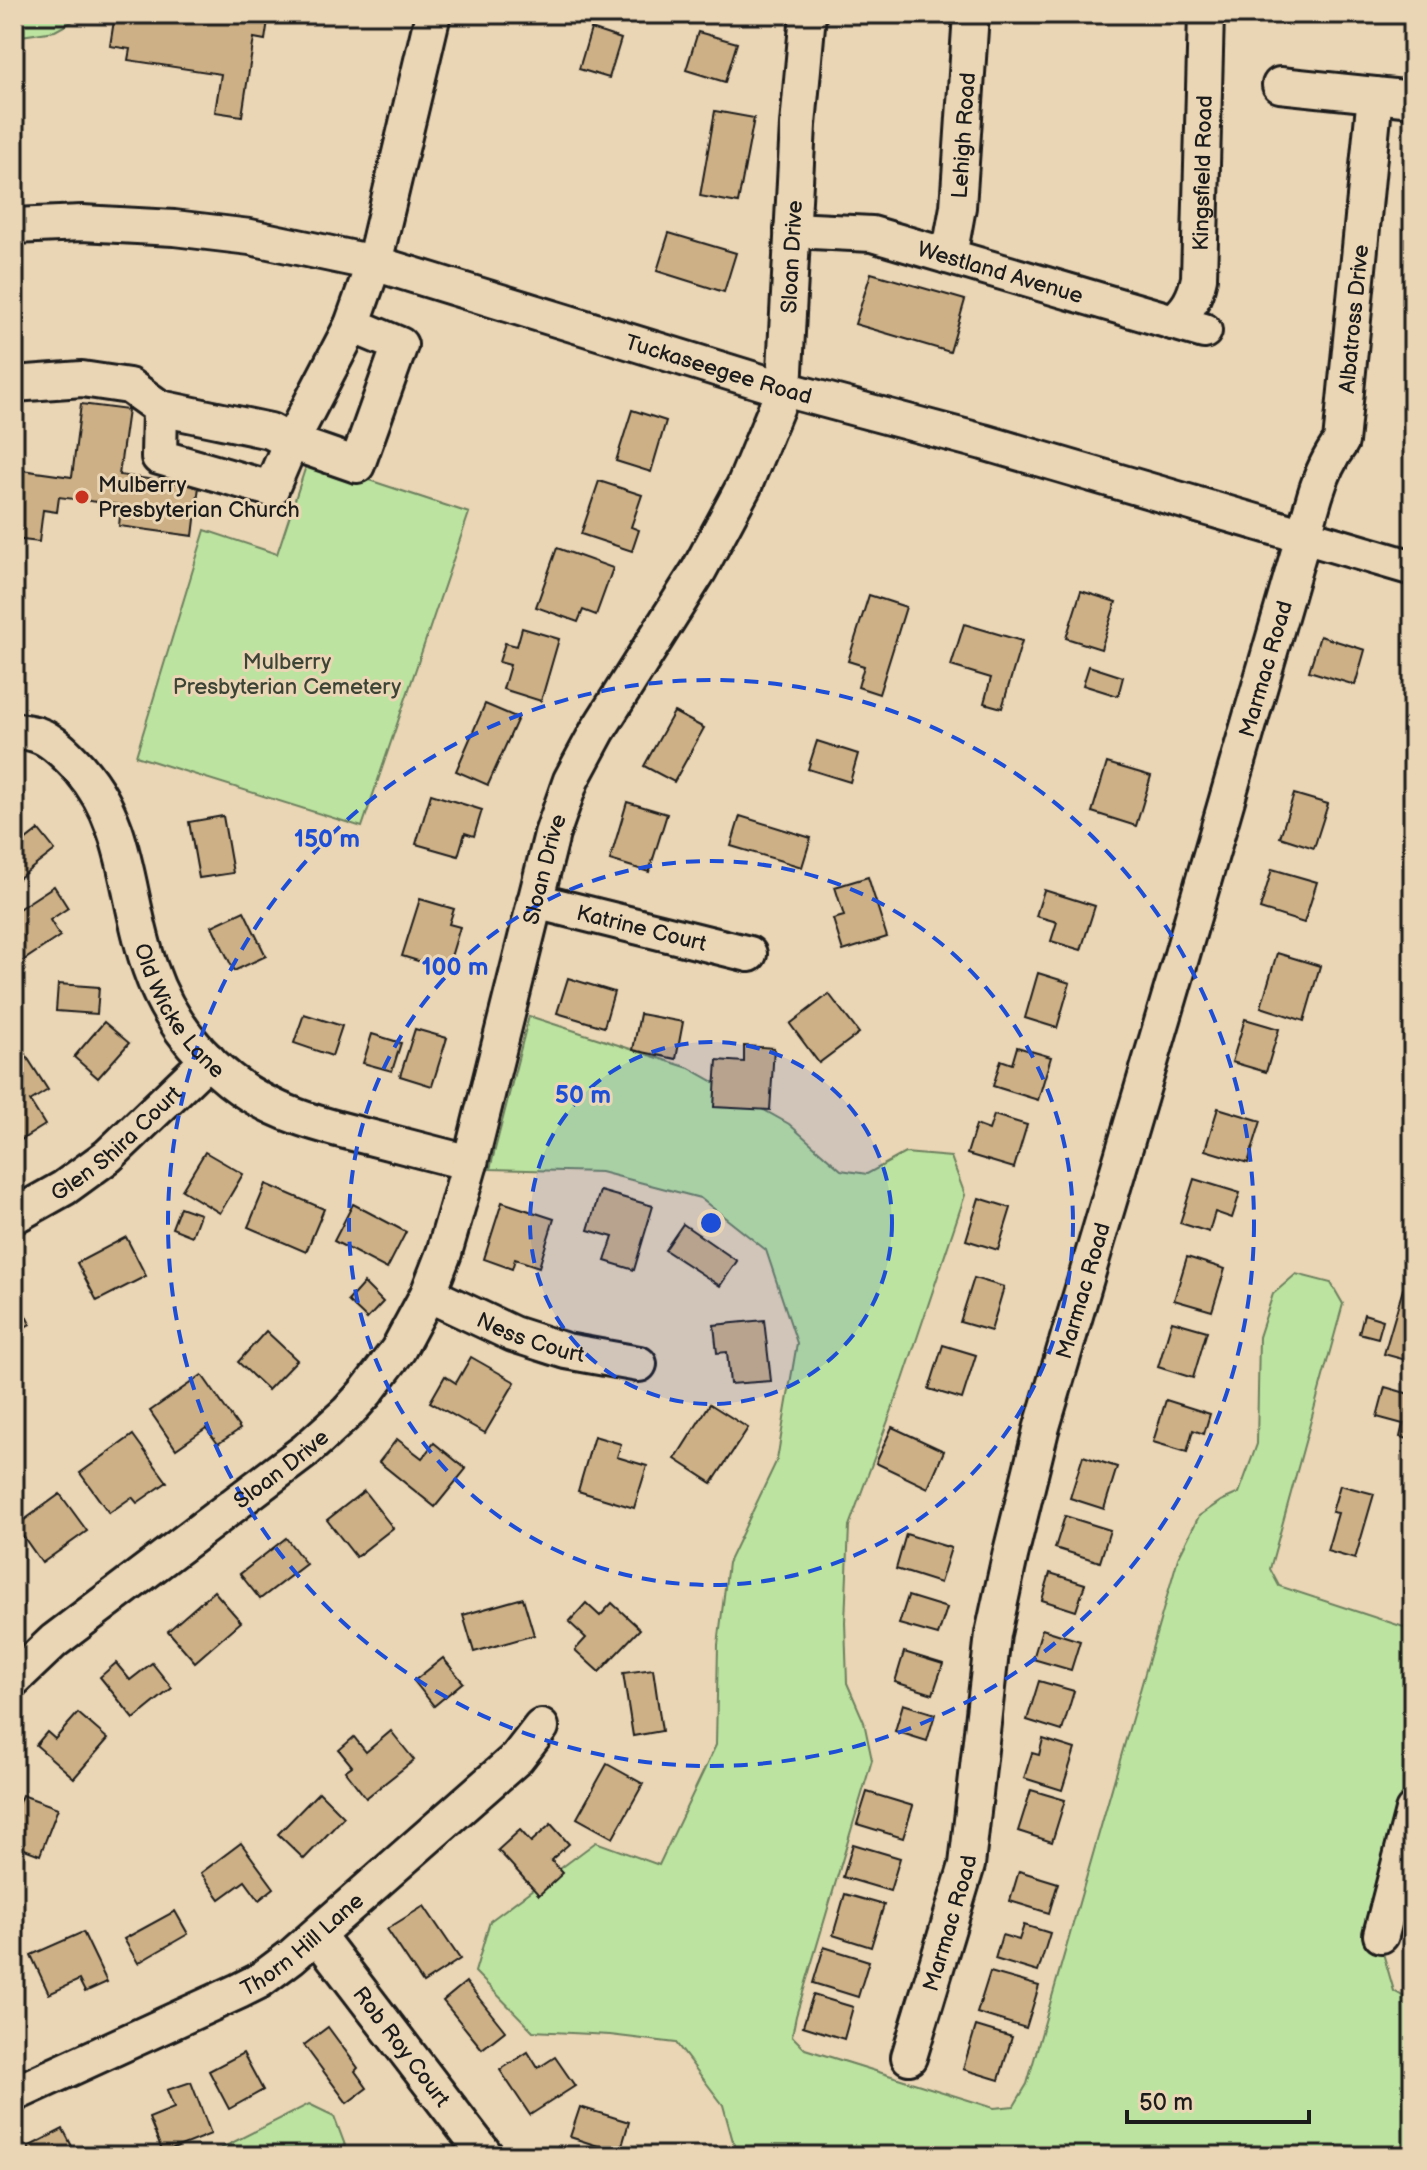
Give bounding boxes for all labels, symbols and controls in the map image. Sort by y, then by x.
street label: Lehigh Road [947,72,982,200]
street label: Kingsfield Road [1188,95,1219,251]
street label: Sloan Drive [776,200,809,314]
street label: Westland Avenue [914,236,1086,310]
street label: Albatross Drive [1334,243,1375,395]
street label: Tuckaseegee Road [622,329,814,411]
place label: Mulberry Presbyterian Church [98,472,300,524]
marker: Mulberry Presbyterian Church [73,488,91,506]
street label: Marmac Road [1234,598,1299,741]
park label: Mulberry Presbyterian Cemetery [173,649,401,701]
street label: Sloan Drive [518,811,573,927]
text: 150 m [294,825,360,854]
street label: Katrine Court [574,900,709,958]
street label: Old Wicke Lane [128,940,230,1085]
text: 100 m [422,953,488,982]
street label: Glen Shira Court [47,1081,188,1208]
text: 50 m [555,1081,611,1110]
centre of rings [697,1209,725,1237]
street label: Marmac Road [1051,1220,1117,1362]
street label: Ness Court [472,1307,587,1369]
street label: Sloan Drive [229,1424,335,1515]
street label: Marmac Road [918,1854,983,1995]
street label: Thorn Hill Lane [237,1888,370,2003]
street label: Rob Roy Court [346,1982,455,2113]
scale bar [1127,2074,1309,2124]
text: 50 m [1139,2088,1193,2117]

